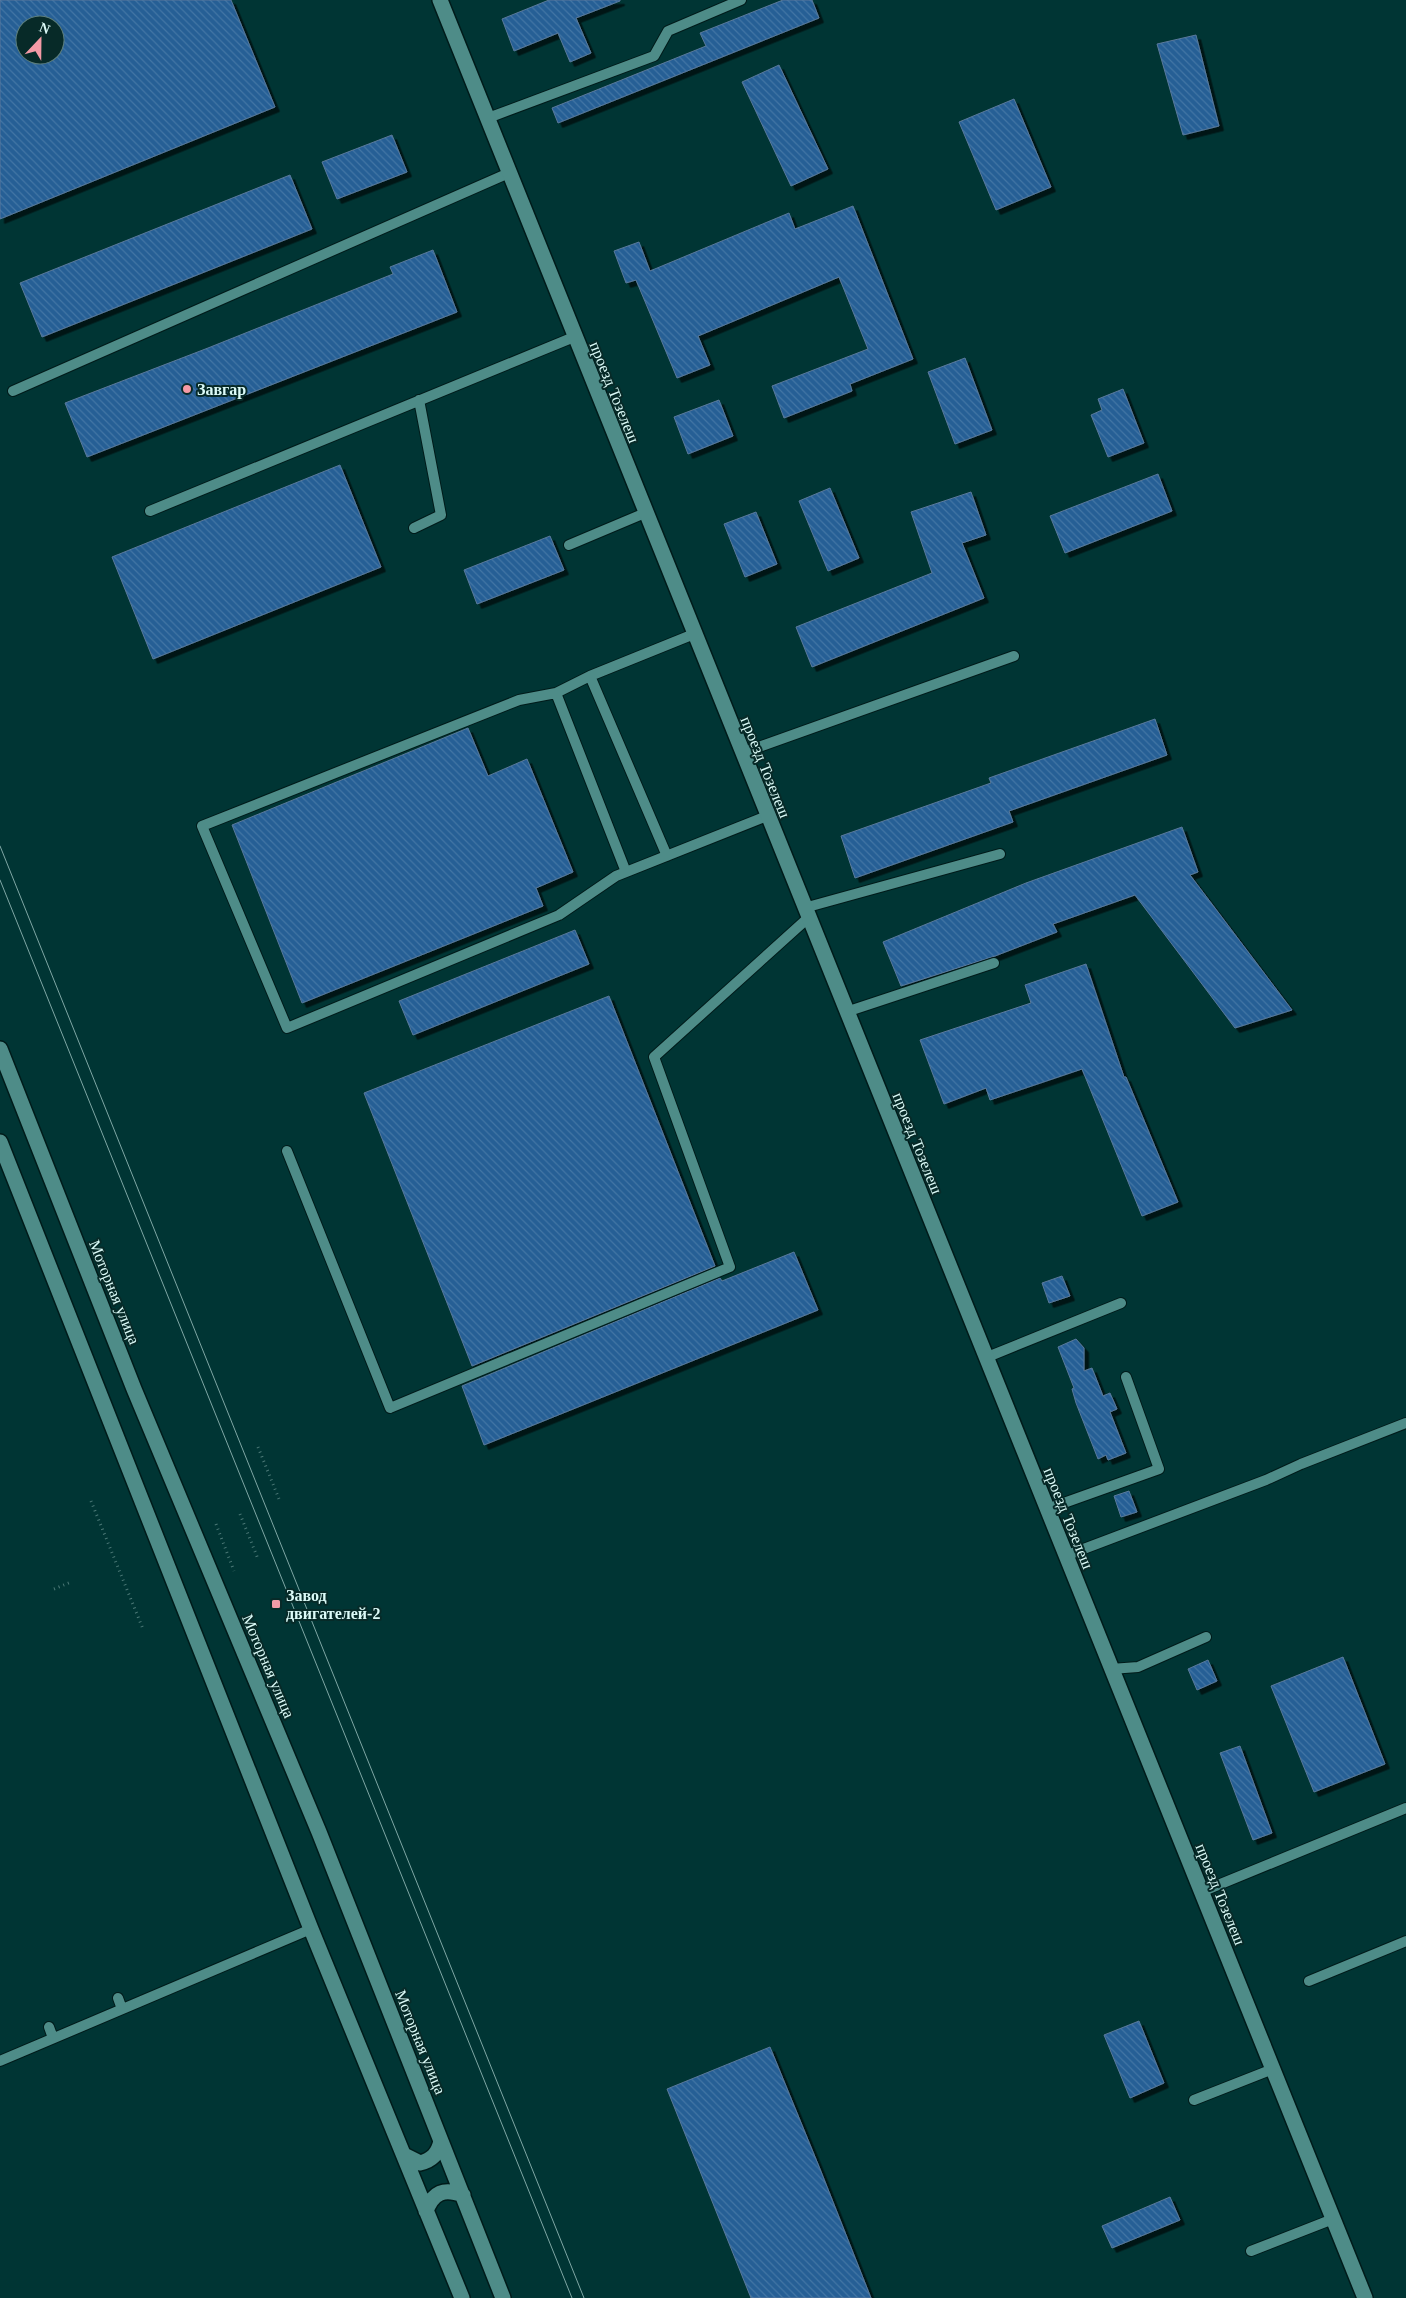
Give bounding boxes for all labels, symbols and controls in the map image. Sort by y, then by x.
north arrow [15,15,65,65]
text: N [37,20,52,37]
street label: проезд Тозелеш [586,339,643,446]
place label: Завгар [197,381,246,399]
marker: Завгар [181,383,193,395]
street label: проезд Тозелеш [737,714,794,821]
street label: проезд Тозелеш [889,1090,946,1197]
street label: Моторная улица [85,1238,143,1347]
street label: проезд Тозелеш [1040,1465,1097,1572]
place label: Завод двигателей-2 [286,1587,380,1622]
marker: Завод двигателей-2 [270,1598,282,1610]
street label: Моторная улица [238,1612,298,1721]
street label: проезд Тозелеш [1192,1841,1249,1948]
street label: Моторная улица [391,1988,449,2097]

